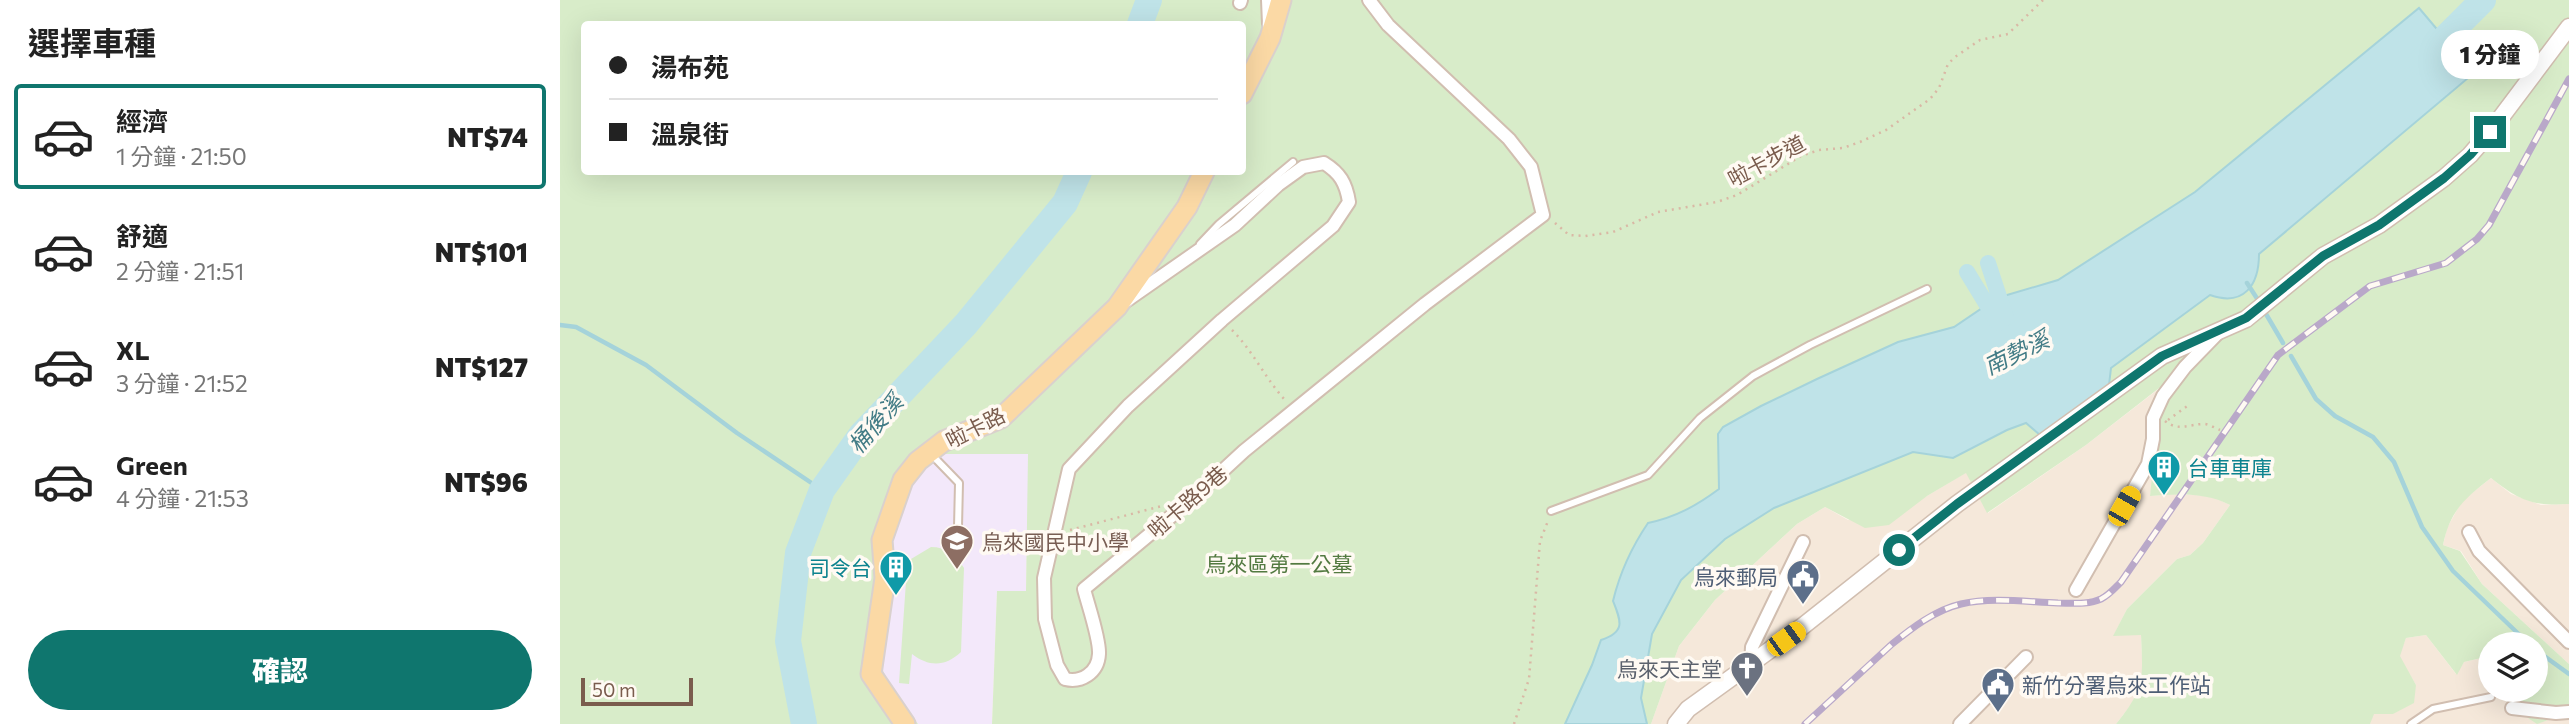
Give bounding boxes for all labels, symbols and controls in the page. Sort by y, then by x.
text: 選擇車種 [28,22,156,62]
callout: 1 分鐘 [2441,31,2539,80]
text: 1 分鐘 [2459,40,2521,68]
text: 湯布苑 [651,51,729,82]
icon: car [32,105,95,168]
text: 經濟 [116,105,168,136]
route end [2474,116,2506,148]
text: 溫泉街 [651,118,729,149]
text: NT$74 [447,121,528,152]
street label: 啦卡步道 [1723,129,1809,191]
text: 1 分鐘 · 21:50 [116,142,247,170]
icon: car [32,220,95,283]
text: 舒適 [116,220,168,251]
text: NT$101 [435,236,528,267]
text: 2 分鐘 · 21:51 [116,257,244,285]
water label: 南勢溪 [1979,323,2056,380]
text: XL [116,334,150,365]
icon: car [32,335,95,398]
text: NT$127 [435,351,528,382]
text: 3 分鐘 · 21:52 [116,369,248,397]
water label: 桶後溪 [842,386,910,458]
street label: 啦卡路 [941,402,1009,452]
building icon: 台車車庫 [2145,448,2183,497]
text: Green [116,449,188,480]
icon: car [32,450,95,513]
place label: 台車車庫 [2188,455,2272,480]
street label: 啦卡路9巷 [1142,460,1232,542]
text: NT$96 [444,466,528,497]
car [2105,483,2144,529]
text: 4 分鐘 · 21:53 [116,484,249,512]
school or university icon: 烏來國民中小學 [938,522,976,571]
place label: 烏來國民中小學 [982,529,1129,554]
route start [1883,534,1915,566]
building icon: 司令台 [877,548,915,597]
park label: 烏來區第一公墓 [1206,551,1353,576]
place label: 司令台 [809,555,872,580]
public building icon: 烏來郵局 [1784,557,1822,606]
place label: 烏來郵局 [1694,564,1778,589]
car [1763,618,1810,660]
button: 確認 [28,630,532,710]
map controls [2478,632,2548,702]
button: layers [2478,632,2548,702]
church icon: 烏來天主堂 [1728,649,1766,698]
place label: 烏來天主堂 [1617,656,1722,681]
public building icon: 新竹分署烏來工作站 [1979,665,2017,714]
place label: 新竹分署烏來工作站 [2022,672,2211,697]
scale bar [581,675,693,707]
text: 50 m [592,678,636,701]

